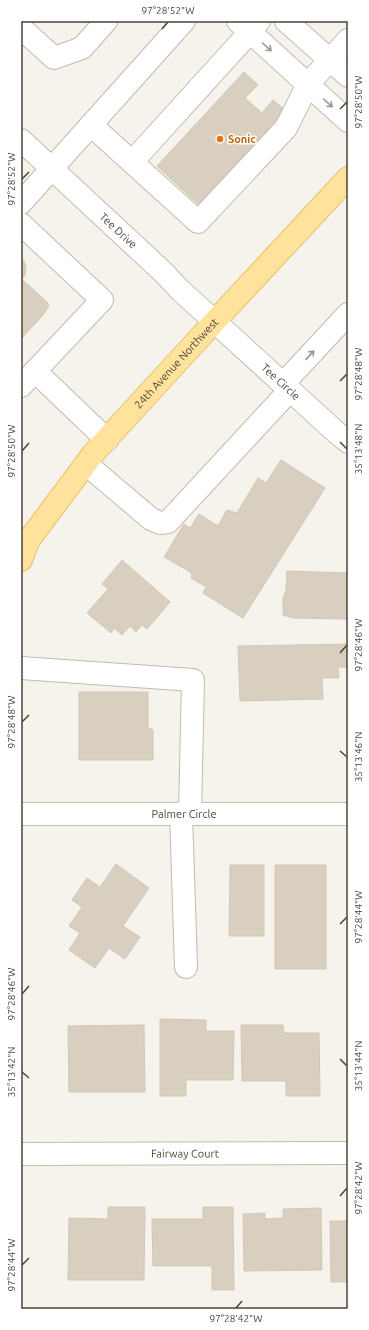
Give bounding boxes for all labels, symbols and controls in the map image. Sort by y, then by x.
text: 97°28'52"W [142,5,194,16]
one-way arrow [261,42,271,51]
text: 97°28'50"W [353,76,364,128]
one-way arrow [323,98,333,107]
place label: Sonic [228,133,256,145]
marker: Sonic [215,134,225,144]
text: 97°28'52"W [6,153,17,205]
street label: Tee Drive [97,210,139,251]
street label: 24th Avenue Northwest [132,315,221,411]
text: 97°28'48"W [353,348,364,400]
one-way arrow [305,350,315,360]
street label: Tee Circle [259,361,303,402]
text: 35°13'48"N [353,424,364,474]
text: 97°28'50"W [6,425,17,477]
text: 97°28'46"W [353,619,364,671]
text: 97°28'48"W [6,696,17,748]
text: 35°13'46"N [353,732,364,782]
street label: Palmer Circle [151,808,217,820]
text: 97°28'44"W [353,891,364,943]
text: 97°28'46"W [6,968,17,1020]
text: 35°13'44"N [353,1041,364,1091]
text: 35°13'42"N [6,1047,17,1097]
street label: Fairway Court [151,1147,220,1160]
text: 97°28'42"W [353,1162,364,1214]
text: 97°28'44"W [6,1239,17,1291]
text: 97°28'42"W [210,1313,262,1324]

